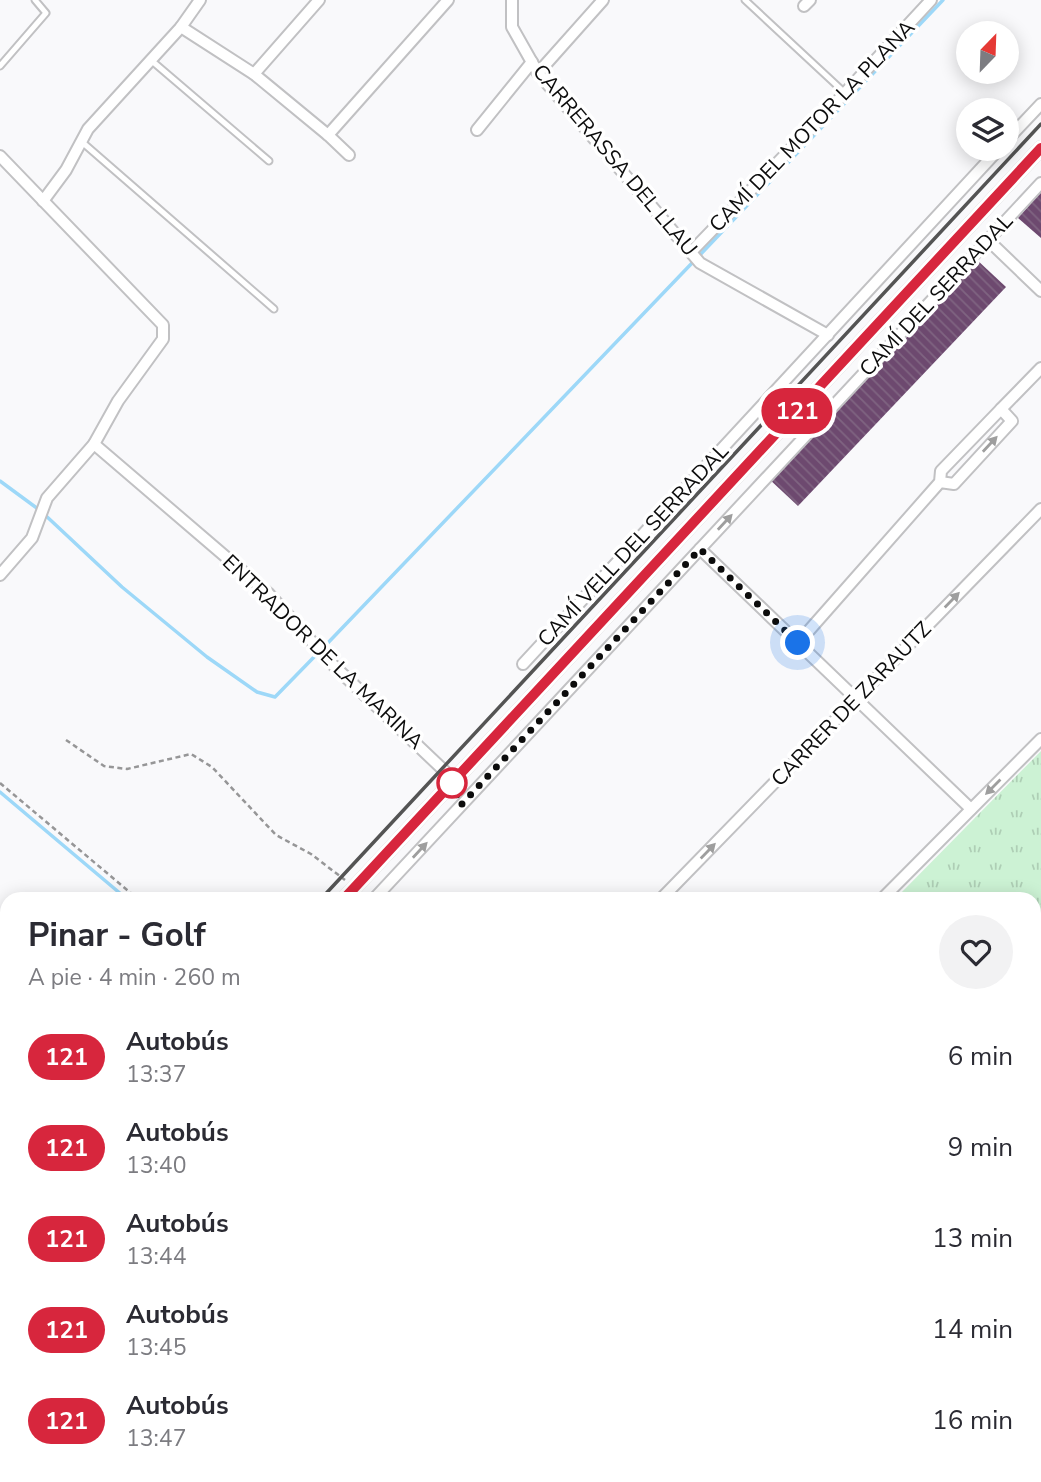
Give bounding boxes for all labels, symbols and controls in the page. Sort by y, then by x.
street label: CAMÍ DEL MOTOR LA PLANA [703,14,921,238]
north arrow [956,21,1018,84]
map controls [956,21,1019,161]
street label: CARRERASSA DEL LLAU [526,58,704,262]
button: layers [956,98,1019,161]
street label: CAMÍ DEL SERRADAL [853,207,1019,382]
line badge: 121 [757,388,837,434]
text: 121 [775,395,819,427]
one-way arrow [982,436,998,453]
street label: CAMÍ VELL DEL SERRADAL [531,437,735,652]
one-way arrow [717,513,733,531]
street label: ENTRADOR DE LA MARINA [216,548,430,756]
one-way arrow [944,592,960,609]
street label: CARRER DE ZARAUTZ [765,616,937,792]
your location [780,625,815,660]
unlabelled marker [437,768,467,798]
one-way arrow [984,779,1001,796]
one-way arrow [411,842,427,859]
one-way arrow [700,842,717,859]
text: Pinar - Golf [28,913,206,958]
button: heart [939,915,1013,989]
text: A pie · 4 min · 260 m [28,962,241,993]
text: Autobús [126,1024,229,1059]
text: 6 min [948,1039,1013,1074]
text: 121 [45,1041,88,1073]
text: 13:37 [126,1059,186,1090]
text: Autobús [126,1115,229,1150]
text: 9 min [948,1130,1013,1165]
text: 121 [45,1132,88,1164]
text: 13:40 [126,1150,186,1181]
text: Autobús [126,1206,229,1241]
text: 13 min [932,1221,1013,1256]
text: 121 [45,1223,88,1255]
text: 13:44 [126,1241,186,1272]
text: Autobús [126,1297,229,1332]
text: 14 min [932,1312,1013,1347]
text: 121 [45,1314,88,1346]
text: 13:45 [126,1332,186,1363]
text: Autobús [126,1388,229,1423]
text: 16 min [932,1403,1013,1438]
text: 121 [45,1405,88,1437]
text: 13:47 [126,1423,186,1454]

